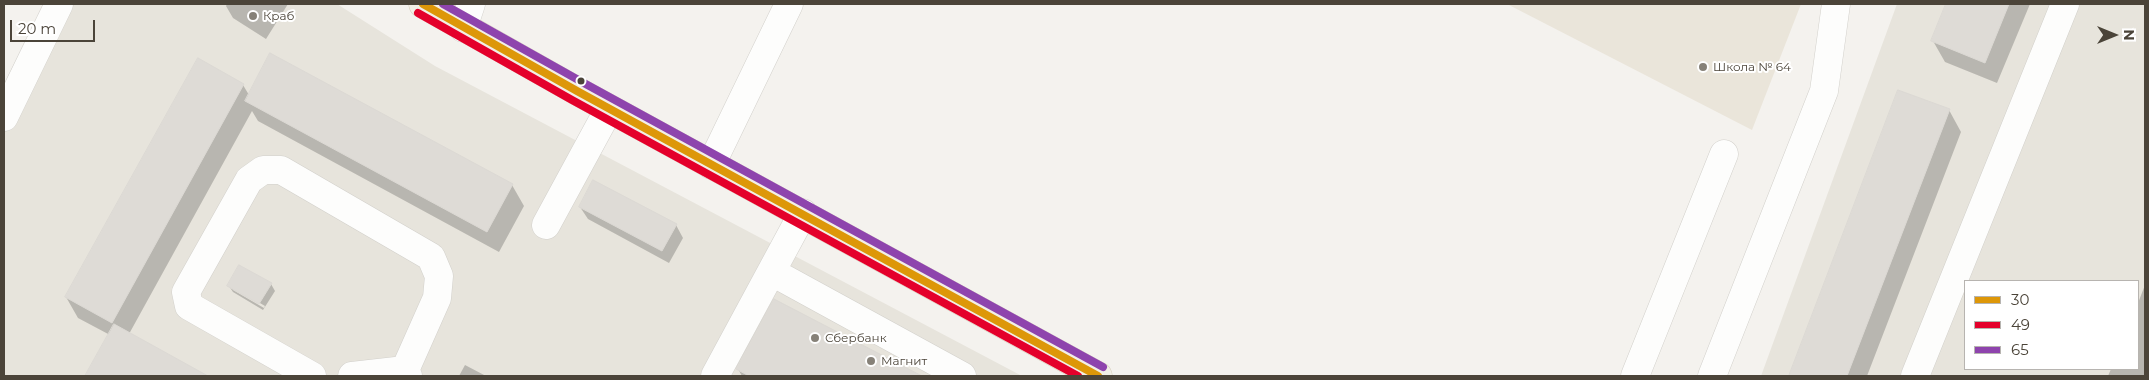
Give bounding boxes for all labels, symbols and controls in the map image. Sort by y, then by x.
place label: Краб [263,9,294,23]
scale bar [12,10,98,42]
marker: Краб [247,10,259,22]
north arrow [2089,10,2139,60]
text: 20 m [18,19,56,38]
text: N [2120,29,2138,41]
place label: Школа № 64 [1713,60,1791,74]
marker: Школа № 64 [1697,61,1709,73]
unlabelled marker [576,76,586,86]
legend [1964,280,2139,370]
text: 30 [2011,290,2029,309]
text: 49 [2011,315,2030,334]
place label: Сбербанк [825,331,887,345]
marker: Сбербанк [809,332,821,344]
text: 65 [2011,340,2029,359]
place label: Магнит [881,354,927,368]
marker: Магнит [865,355,877,367]

